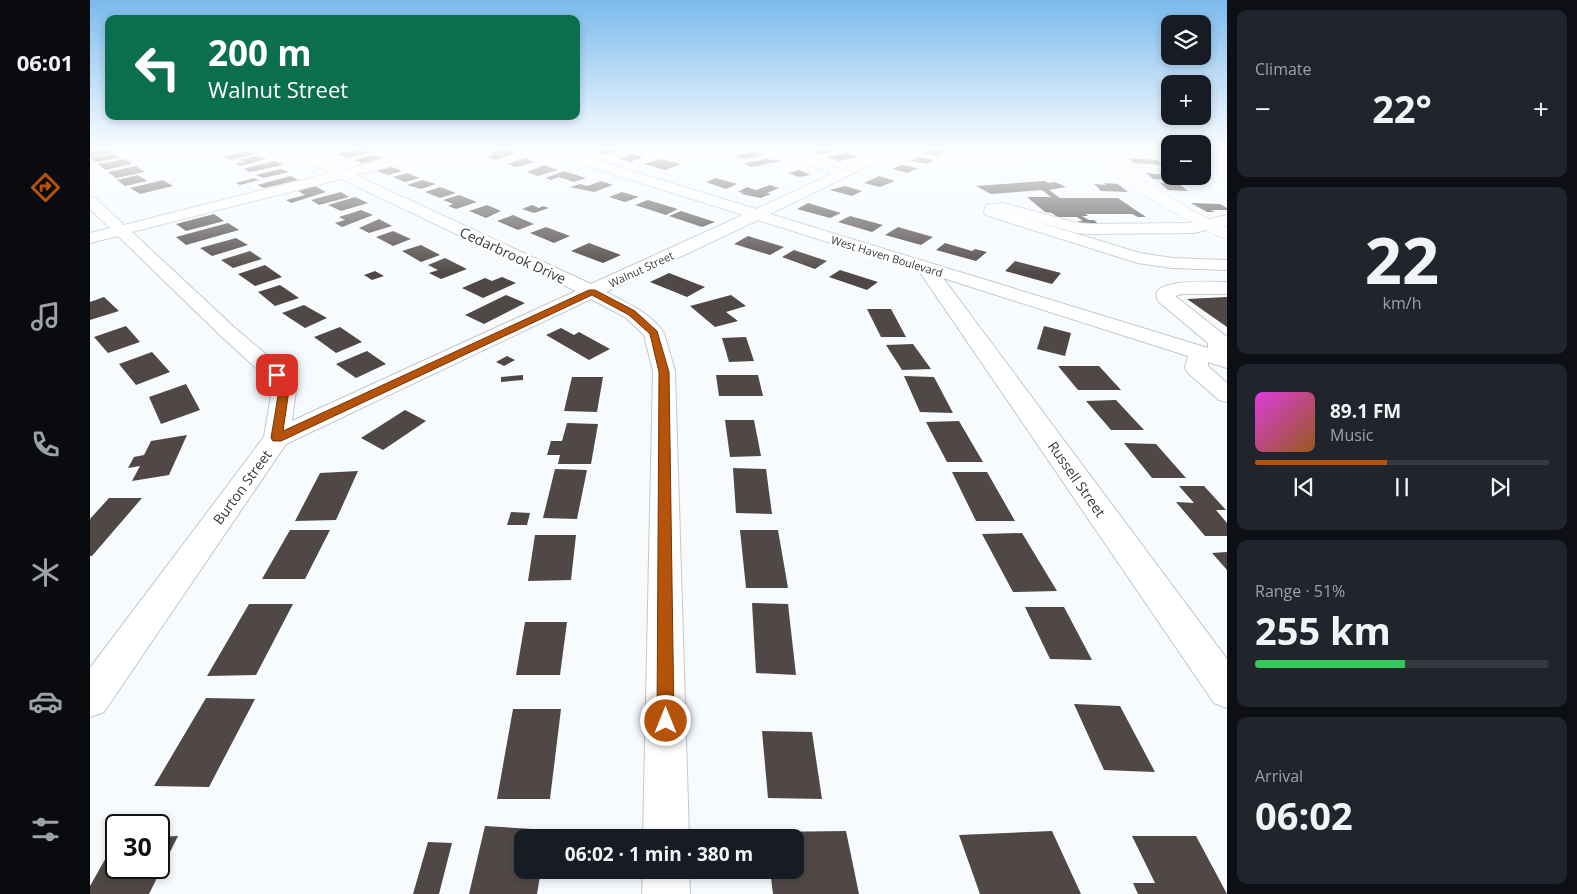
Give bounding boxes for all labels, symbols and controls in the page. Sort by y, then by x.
map controls [1161,15,1211,185]
button: layers [1161,15,1211,65]
text: 200 m [208,29,312,76]
icon: left [125,35,190,100]
text: 06:01 [17,47,73,77]
text: Climate [1255,58,1312,80]
text: Walnut Street [208,74,348,104]
button: + [1161,75,1211,125]
text: 22° [1372,82,1432,134]
text: − [1255,89,1271,127]
text: + [1533,89,1549,127]
button: − [1161,135,1211,185]
icon: directions [28,170,63,205]
text: 22 [1365,215,1439,303]
street label: Cedarbrook Drive [457,222,569,288]
street label: West Haven Boulevard [829,232,945,280]
street label: Walnut Street [606,247,676,291]
text: km/h [1383,292,1421,314]
icon: music [28,299,63,334]
pin [256,354,298,396]
icon: arrive [263,361,291,389]
text: 89.1 FM [1330,398,1401,424]
text: Music [1330,424,1374,446]
icon: phone [28,427,63,462]
street label: Russell Street [1044,437,1110,521]
street label: Burton Street [208,446,276,528]
icon: previous [1290,473,1318,501]
icon: pause [1388,473,1416,501]
icon: next [1486,473,1514,501]
icon: climate [28,555,63,590]
text: Range · 51% [1255,580,1345,602]
text: 255 km [1255,604,1391,656]
icon: car [28,684,63,719]
position arrow [639,694,691,746]
text: Arrival [1255,765,1303,787]
text: 06:02 [1255,789,1353,841]
icon: filters [28,812,63,847]
speed limit sign: 30 [105,814,170,879]
text: 06:02 · 1 min · 380 m [565,841,753,867]

